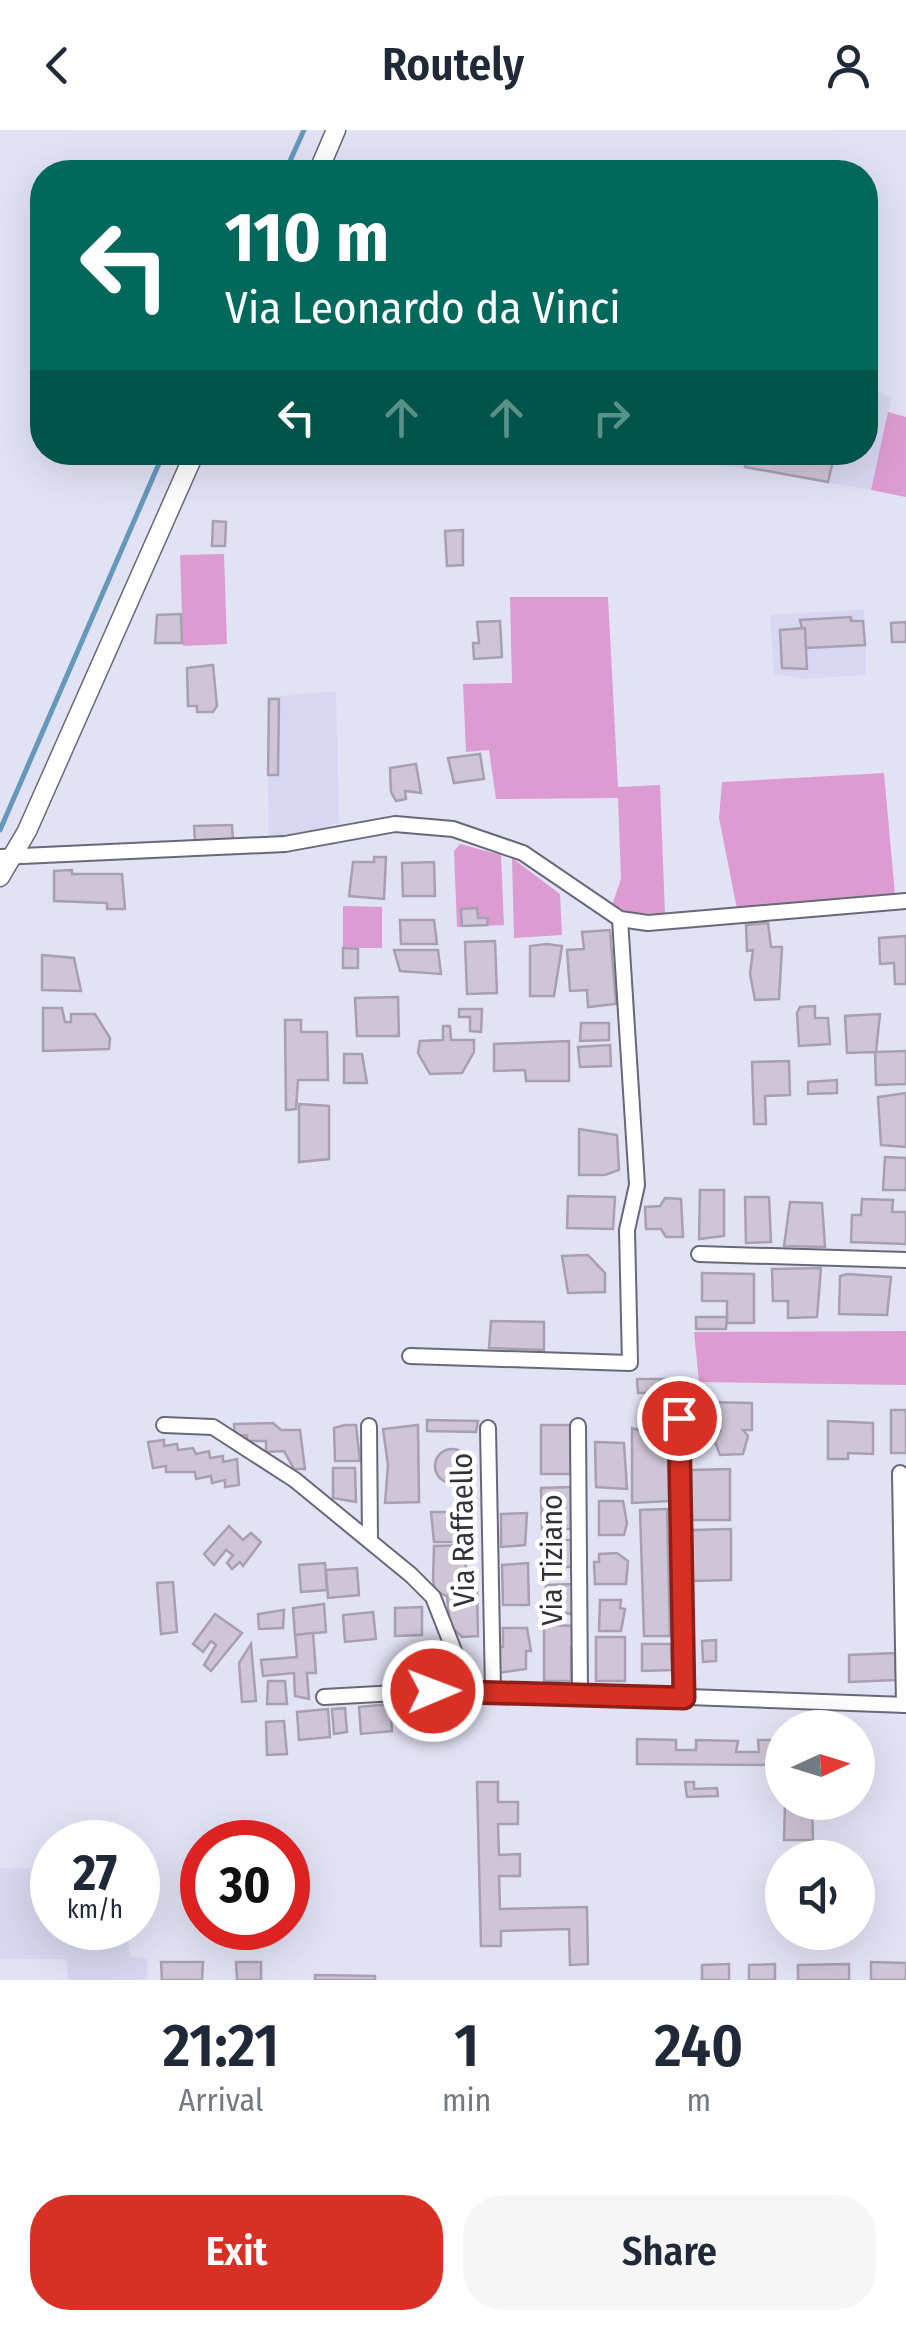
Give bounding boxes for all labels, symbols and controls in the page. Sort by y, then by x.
icon: back [30,38,85,93]
text: Routely [382,38,524,92]
icon: person [821,38,876,93]
text: 110 m [225,196,389,280]
icon: left [60,200,190,330]
text: Via Leonardo da Vinci [225,281,621,335]
icon: left [269,390,324,445]
icon: ahead [374,390,429,445]
icon: ahead [479,390,534,445]
icon: right [584,390,639,445]
pin [637,1376,722,1461]
icon: arrive [652,1391,707,1446]
street label: Via Raffaello [444,1453,482,1607]
street label: Via Tiziano [534,1494,570,1626]
position arrow [381,1639,485,1743]
north arrow [765,1710,875,1820]
map controls [765,1710,875,1950]
speed limit sign: 30 [180,1820,310,1950]
button: sound [765,1840,875,1950]
text: 27 [73,1843,117,1903]
text: km/h [67,1895,123,1925]
text: 21:21 [163,2010,279,2082]
text: 1 [454,2010,479,2082]
text: 240 [654,2010,743,2082]
text: Arrival [179,2081,263,2119]
text: min [442,2081,491,2119]
text: m [686,2081,711,2119]
button: Exit [30,2195,443,2310]
button: Share [463,2195,876,2310]

